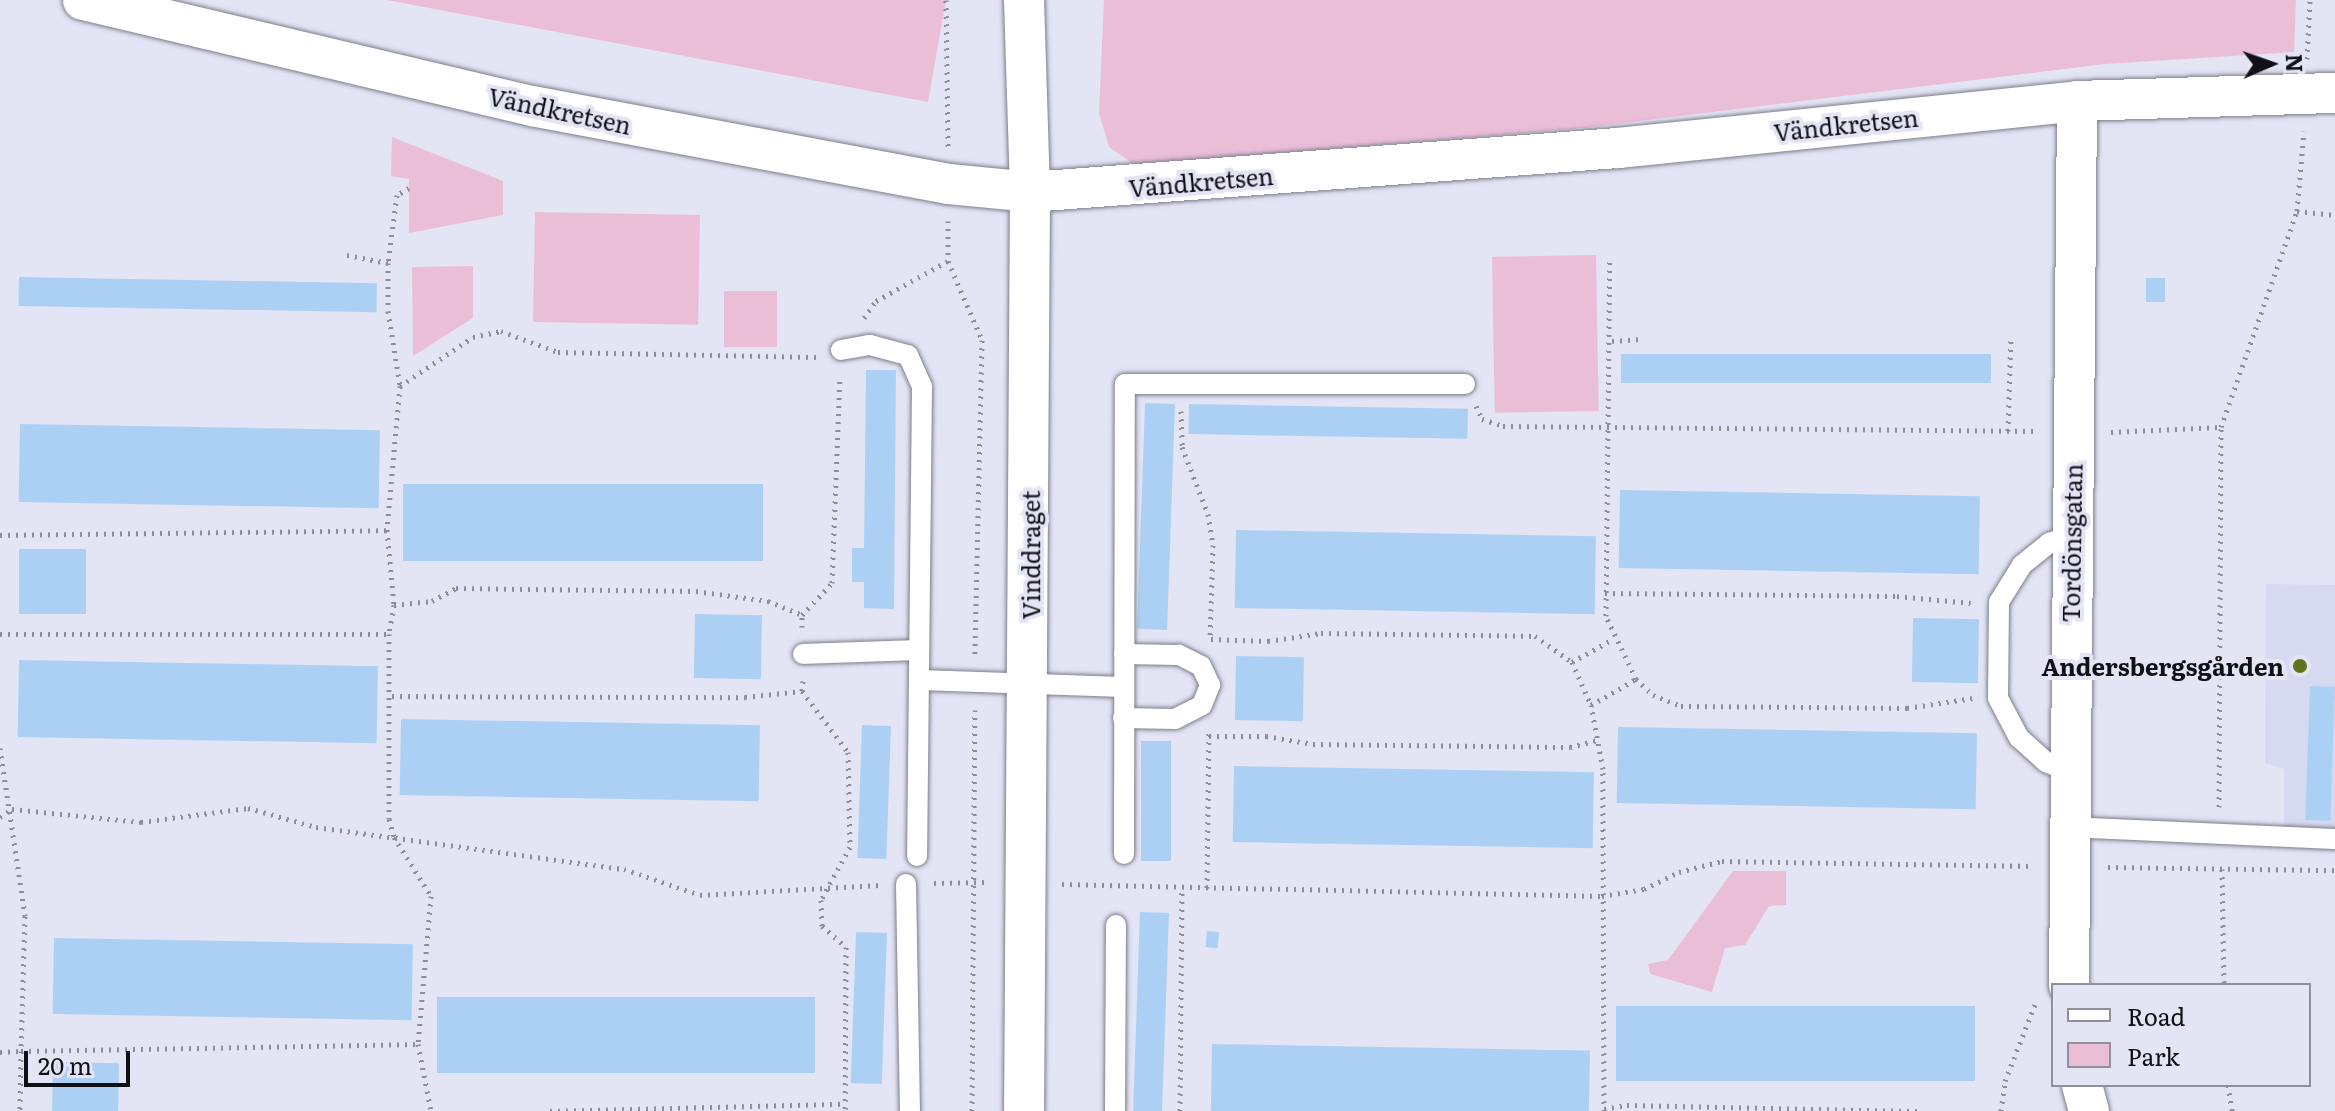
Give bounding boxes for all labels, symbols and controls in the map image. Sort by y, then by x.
north arrow [2231,24,2311,104]
text: N [2279,53,2312,73]
street label: Vändkretsen [486,81,634,139]
street label: Vändkretsen [1772,102,1920,146]
street label: Vändkretsen [1127,160,1275,202]
street label: Tordönsgatan [2055,463,2087,623]
street label: Vinddraget [1016,490,1044,620]
place label: Andersbergsgården [2041,652,2284,680]
marker: Andersbergsgården [2291,657,2309,675]
legend [2051,983,2311,1087]
text: Road [2127,998,2185,1033]
scale bar [28,1035,134,1085]
text: Park [2127,1038,2180,1073]
text: 20 m [38,1047,92,1082]

